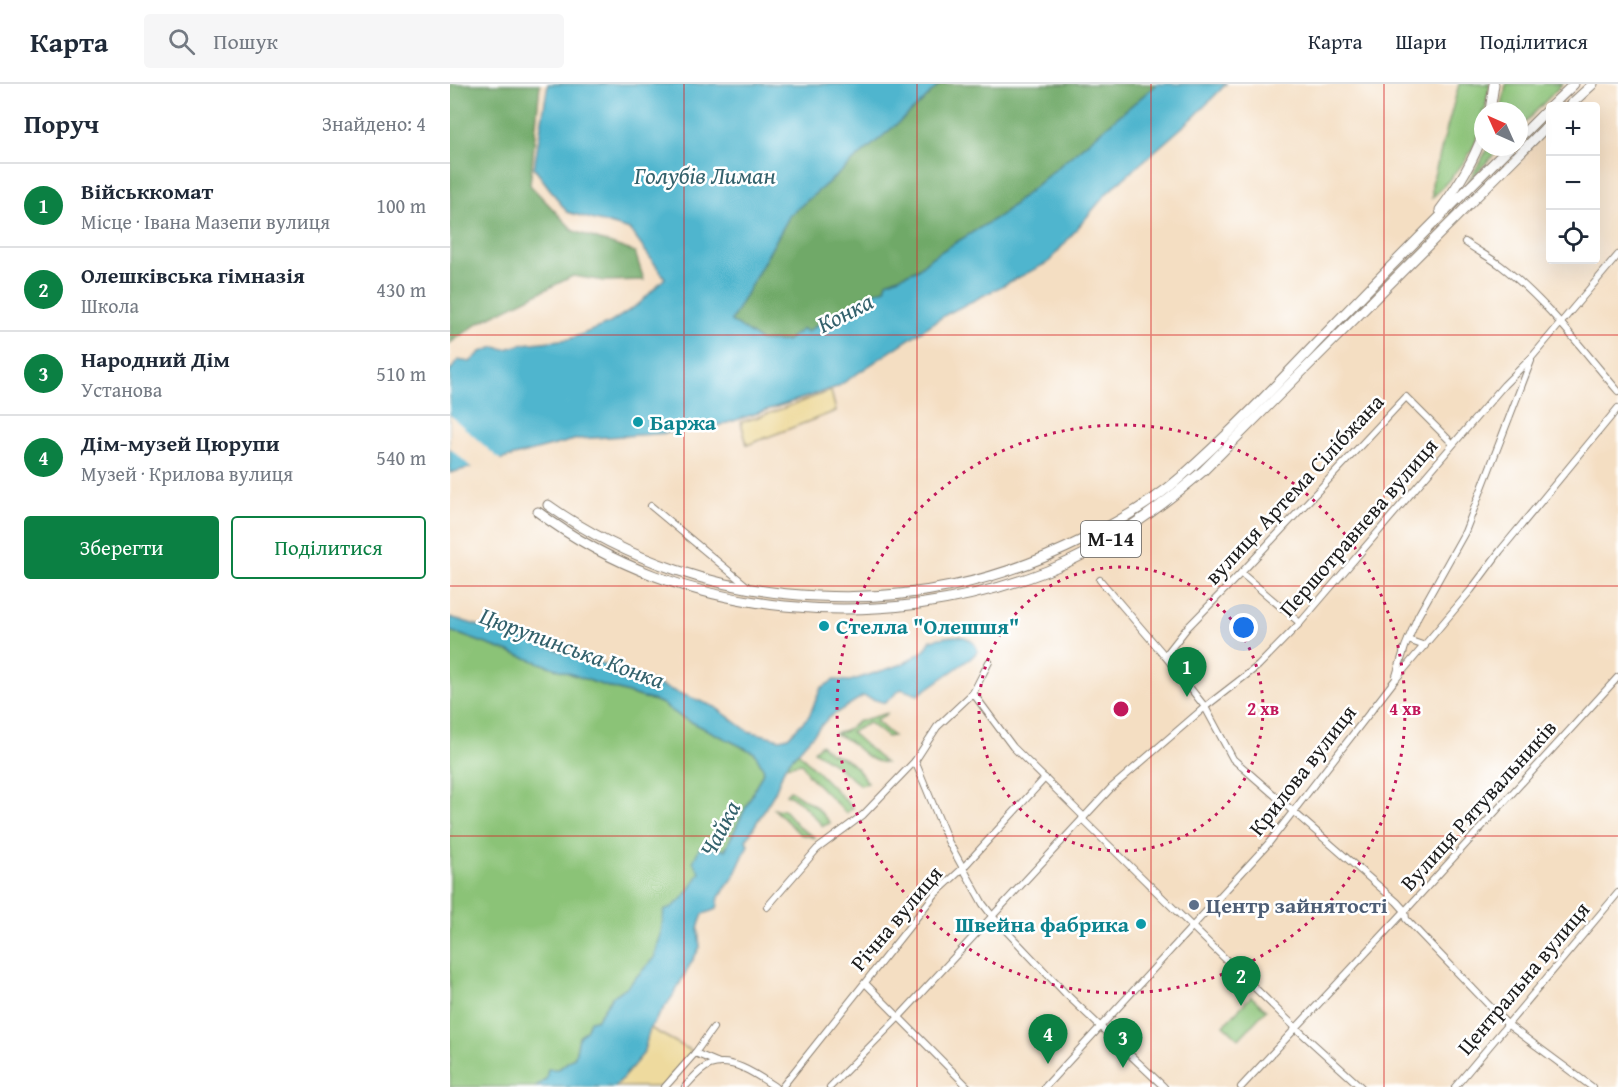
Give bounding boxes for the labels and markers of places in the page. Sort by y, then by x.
place label: Баржа [650,406,717,438]
marker: Баржа [631,415,645,429]
place label: Стелла "Олешшя" [836,610,1019,642]
marker: Стелла "Олешшя" [817,619,831,633]
pin: 1 [1168,648,1206,697]
centre of rings [1111,699,1131,719]
place label: Центр зайнятості [1206,889,1388,921]
marker: Центр зайнятості [1187,898,1201,912]
place label: Швейна фабрика [955,908,1130,940]
marker: Швейна фабрика [1134,917,1148,931]
pin: 2 [1222,956,1260,1006]
pin: 4 [1028,1014,1068,1064]
pin: 3 [1104,1018,1142,1068]

